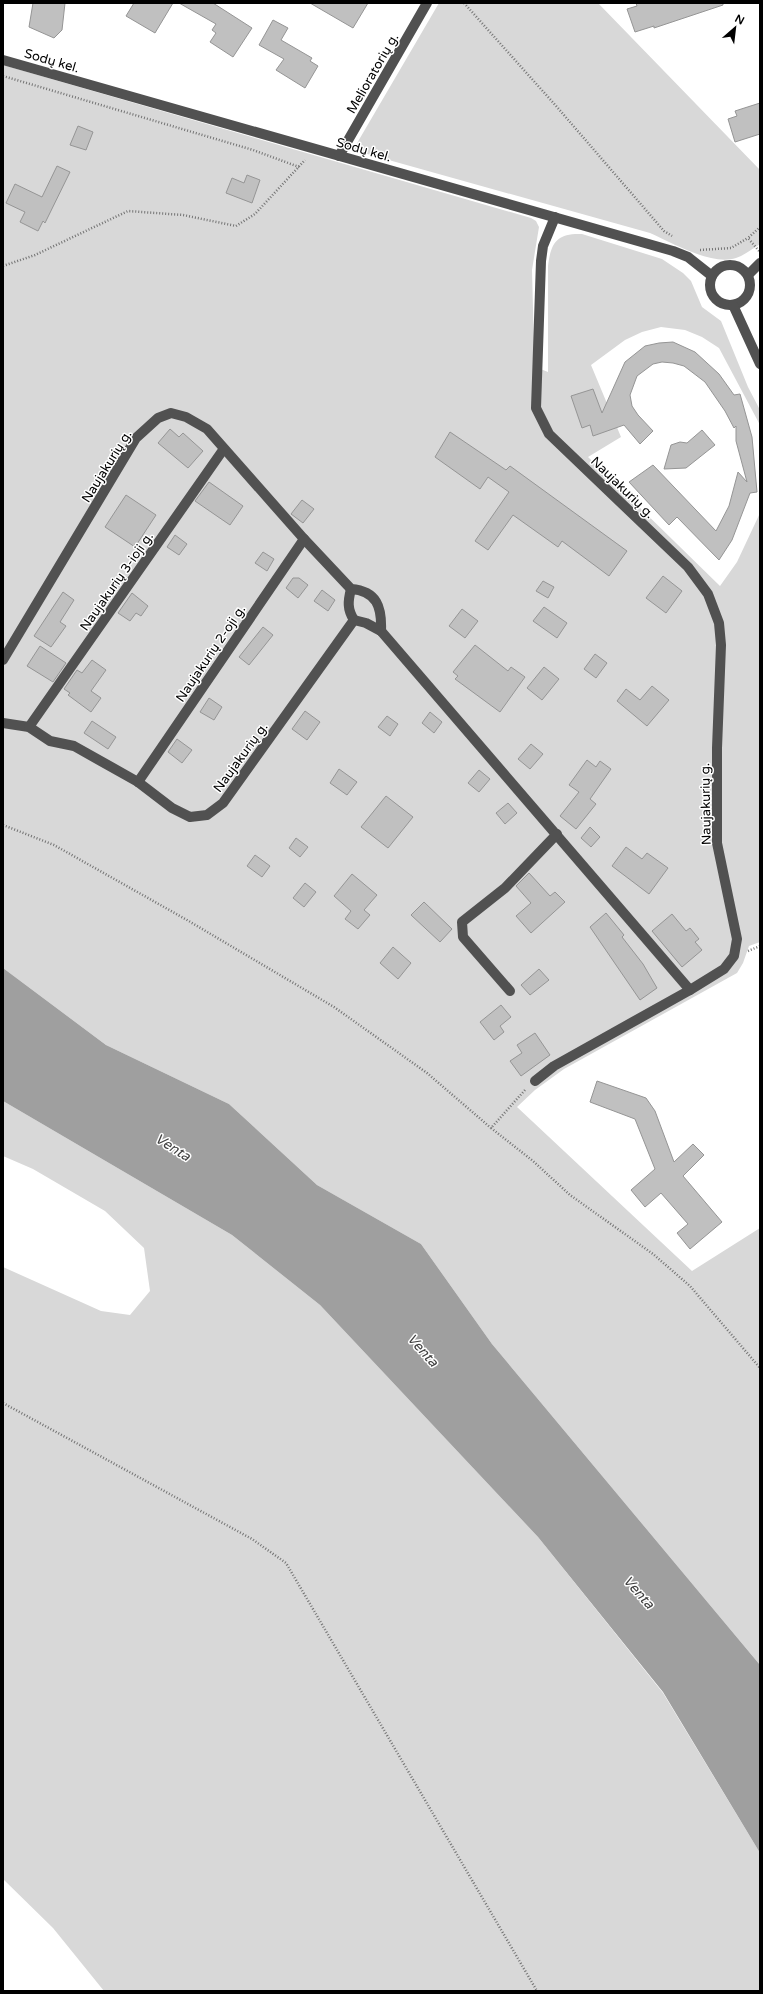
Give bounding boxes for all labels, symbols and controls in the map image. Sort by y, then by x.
north arrow [715,8,755,48]
text: N [733,12,746,27]
street label: Melioratorių g. [343,30,402,117]
street label: Sodų kel. [22,46,81,76]
street label: Sodų kel. [334,135,393,165]
street label: Naujakurių g. [78,427,135,506]
street label: Naujakurių g. [587,453,657,522]
street label: Naujakurių 3-ioji g. [77,529,157,634]
street label: Naujakurių 2-oji g. [172,602,249,705]
street label: Naujakurių g. [210,720,271,796]
street label: Naujakurių g. [697,763,715,845]
water label: Venta [152,1130,194,1165]
water label: Venta [403,1330,443,1371]
water label: Venta [619,1572,659,1613]

